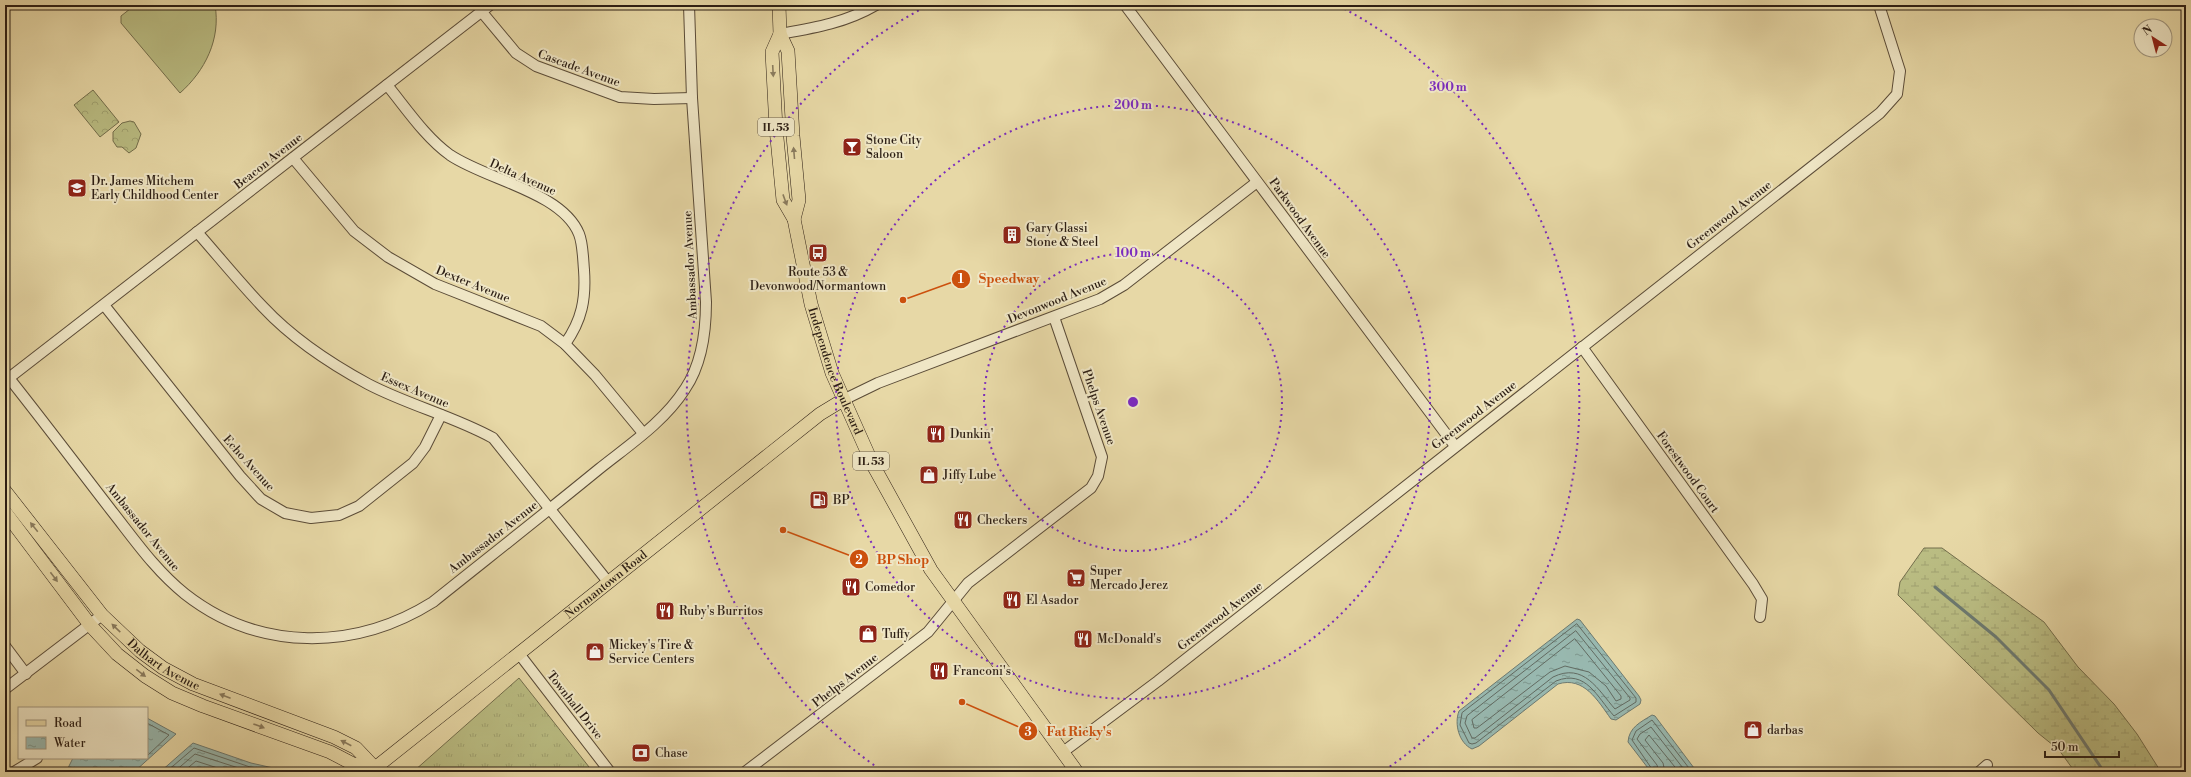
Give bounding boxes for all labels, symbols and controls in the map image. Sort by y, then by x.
north arrow [2133,18,2173,58]
text: N [2140,22,2156,39]
street label: Cascade Avenue [536,47,622,90]
one-way arrow [770,65,777,77]
text: 300 m [1429,80,1467,95]
text: 200 m [1114,98,1152,113]
road number: IL 53 [758,118,794,136]
street label: Beacon Avenue [230,130,305,193]
place label: Stone City Saloon [866,133,922,162]
bar icon: Stone City Saloon [841,136,863,158]
one-way arrow [791,147,798,159]
street label: Delta Avenue [487,156,558,199]
place label: Dr. James Mitchem Early Childhood Center [91,174,219,203]
street label: Parkwood Avenue [1265,175,1334,261]
school or university icon: Dr. James Mitchem Early Childhood Center [66,177,88,199]
street label: Greenwood Avenue [1684,178,1775,253]
one-way arrow [782,195,788,207]
street label: Ambassador Avenue [680,210,701,321]
place label: Gary Glassi Stone & Steel [1026,221,1099,250]
building icon: Gary Glassi Stone & Steel [1001,224,1023,246]
bus stop icon: Route 53 & Devonwood/Normantown [807,242,829,264]
text: 100 m [1115,246,1151,261]
street label: Dexter Avenue [433,263,512,306]
place label: Route 53 & Devonwood/Normantown [750,265,886,294]
callout: Speedway [951,266,1047,291]
text: Speedway [979,271,1040,287]
text: 1 [958,272,964,287]
street label: Devonwood Avenue [1006,274,1109,327]
street label: Independence Boulevard [804,306,866,437]
street label: Phelps Avenue [1079,367,1119,447]
street label: Essex Avenue [378,369,451,412]
street label: Greenwood Avenue [1429,378,1520,453]
centre of rings [1126,395,1140,409]
restaurant icon: Dunkin' [925,423,947,445]
place label: Dunkin' [950,427,994,442]
street label: Forestwood Court [1653,429,1723,517]
street label: Echo Avenue [220,432,278,494]
road number: IL 53 [853,452,889,470]
shop icon: Jiffy Lube [918,464,940,486]
place label: Jiffy Lube [942,468,996,483]
street label: Ambassador Avenue [102,479,183,574]
fuel station icon: BP [808,489,830,511]
place label: BP [832,493,850,508]
street label: Ambassador Avenue [445,498,541,577]
restaurant icon: Checkers [952,509,974,531]
place label: Checkers [977,513,1027,528]
one-way arrow [30,522,38,533]
street label: Normantown Road [562,547,651,622]
callout: BP Shop [849,547,937,572]
text: BP Shop [877,552,929,568]
text: 2 [855,553,863,568]
place label: Super Mercado Jerez [1090,564,1168,593]
supermarket icon: Super Mercado Jerez [1065,567,1087,589]
one-way arrow [50,572,58,583]
restaurant icon: Comedor [840,576,862,598]
street label: Greenwood Avenue [1175,579,1266,654]
place label: Comedor [865,580,915,595]
restaurant icon: El Asador [1001,589,1023,611]
place label: El Asador [1026,593,1079,608]
restaurant icon: Ruby's Burritos [654,600,676,622]
place label: Ruby's Burritos [679,604,763,619]
one-way arrow [111,623,121,633]
shop icon: Tuffy [857,623,879,645]
place label: Tuffy [882,627,910,642]
restaurant icon: McDonald's [1072,628,1094,650]
place label: McDonald's [1097,632,1161,647]
street label: Dalhart Avenue [124,636,202,694]
place label: Mickey's Tire & Service Centers [609,638,694,667]
shop icon: Mickey's Tire & Service Centers [584,641,606,663]
street label: Phelps Avenue [809,650,881,711]
restaurant icon: Franconi's [928,660,950,682]
place label: Franconi's [953,664,1011,679]
one-way arrow [136,668,146,676]
street label: Townhall Drive [543,668,606,742]
one-way arrow [218,692,230,698]
legend [18,707,148,759]
text: Road [54,716,82,731]
callout: Fat Ricky's [1018,719,1119,744]
shop icon: darbas [1742,719,1764,741]
place label: darbas [1767,723,1803,738]
one-way arrow [253,724,265,730]
text: Fat Ricky's [1047,724,1112,740]
text: 3 [1024,725,1032,740]
scale bar [2045,733,2119,759]
text: Water [53,736,86,751]
one-way arrow [340,740,352,746]
text: 50 m [2051,740,2079,755]
bank icon: Chase [630,742,652,764]
place label: Chase [655,746,688,761]

